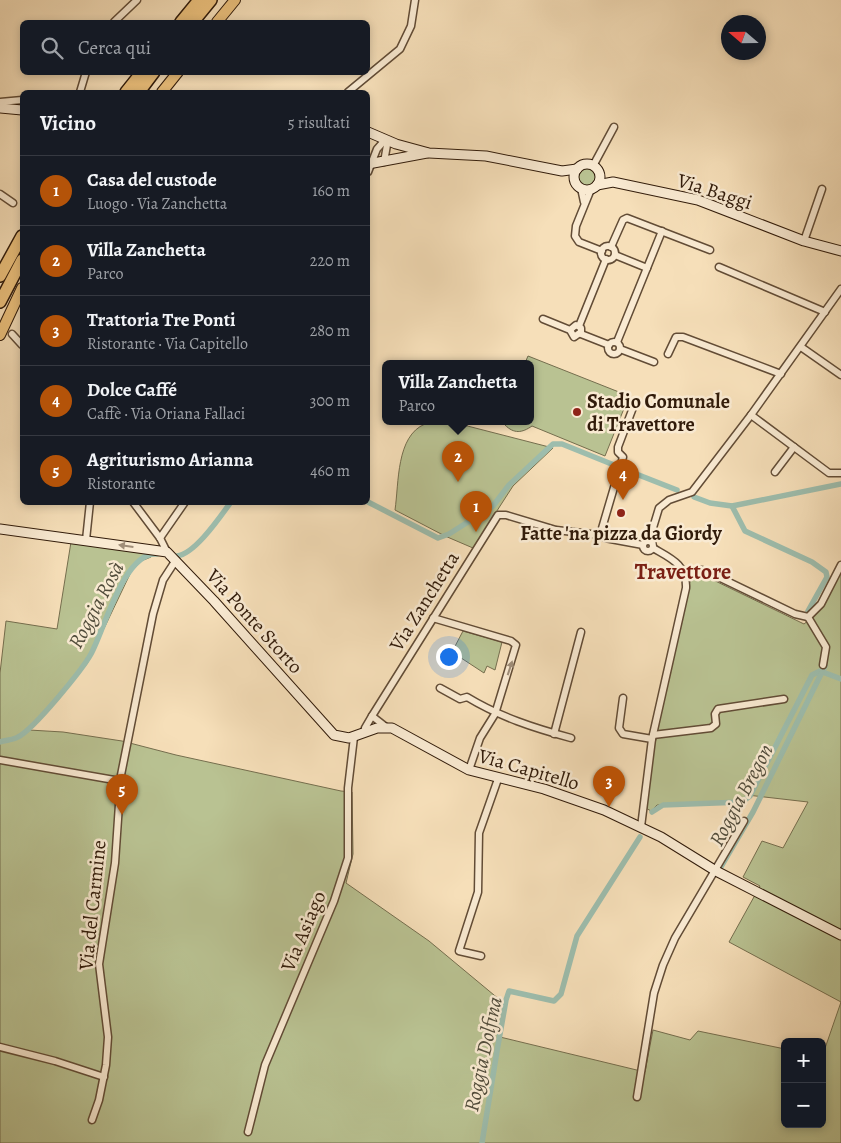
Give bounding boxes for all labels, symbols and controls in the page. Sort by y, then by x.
north arrow [721,15,766,60]
search box [20,20,370,75]
icon: search [38,34,66,62]
text: Cerca qui [78,35,151,61]
text: Vicino [40,109,96,137]
text: 5 risultati [288,112,350,134]
street label: Via Baggi [673,166,756,216]
text: Casa del custode [87,167,217,193]
text: 1 [53,180,59,202]
text: 160 m [312,180,350,202]
text: Luogo · Via Zanchetta [87,193,227,215]
text: Villa Zanchetta [87,237,206,263]
text: 2 [52,250,60,272]
text: 220 m [310,250,350,272]
text: Parco [87,263,123,285]
text: Trattoria Tre Ponti [87,307,236,333]
text: 3 [53,320,59,342]
text: 280 m [310,320,350,342]
text: Ristorante · Via Capitello [87,333,248,355]
popup [382,360,534,425]
text: Villa Zanchetta [399,369,517,395]
text: Dolce Caffé [87,377,177,403]
place label: Stadio Comunale di Travettore [587,388,730,438]
text: 4 [52,390,60,412]
text: 300 m [310,390,350,412]
text: Parco [399,395,435,417]
text: Caffè · Via Oriana Fallaci [87,403,245,425]
marker: Stadio Comunale di Travettore [571,406,583,418]
pin: 2 [442,441,474,482]
text: Agriturismo Arianna [87,447,253,473]
pin: 4 [607,459,639,500]
text: 5 [53,460,59,482]
text: 460 m [310,460,350,482]
text: Ristorante [87,473,155,495]
pin: 1 [460,491,492,532]
marker: Fatte 'na pizza da Giordy [615,507,627,519]
place label: Fatte 'na pizza da Giordy [520,520,723,547]
one-way arrow [118,542,134,550]
street label: Via Zanchetta [383,546,466,657]
water label: Roggia Rosà [61,556,131,653]
district label: Travettore [635,557,731,587]
street label: Via Ponte Storto [200,562,309,680]
your location [436,644,462,670]
one-way arrow [507,660,515,675]
water label: Roggia Bregon [702,739,780,851]
street label: Via Capitello [474,742,582,797]
pin: 3 [593,766,625,807]
pin: 5 [106,774,138,815]
street label: Via del Carmine [72,839,113,972]
street label: Via Asiago [274,887,333,977]
water label: Roggia Dolfina [457,994,509,1114]
map controls [781,1038,826,1128]
button: + [781,1038,826,1083]
button: − [781,1083,826,1128]

